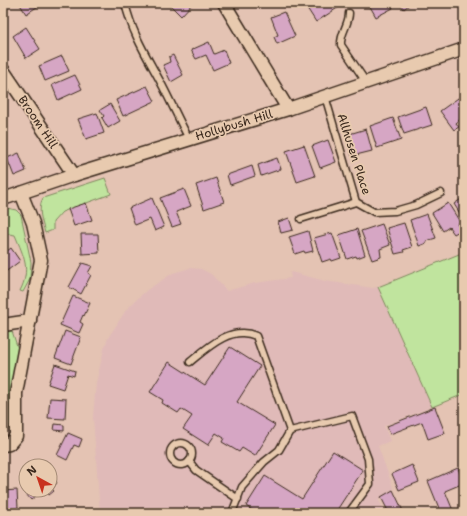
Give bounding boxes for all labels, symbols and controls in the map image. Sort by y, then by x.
street label: Broom Hill [15,93,62,152]
street label: Hollybush Hill [193,106,275,144]
street label: Allhusen Place [333,111,375,197]
north arrow [18,458,58,498]
text: N [24,462,40,479]

